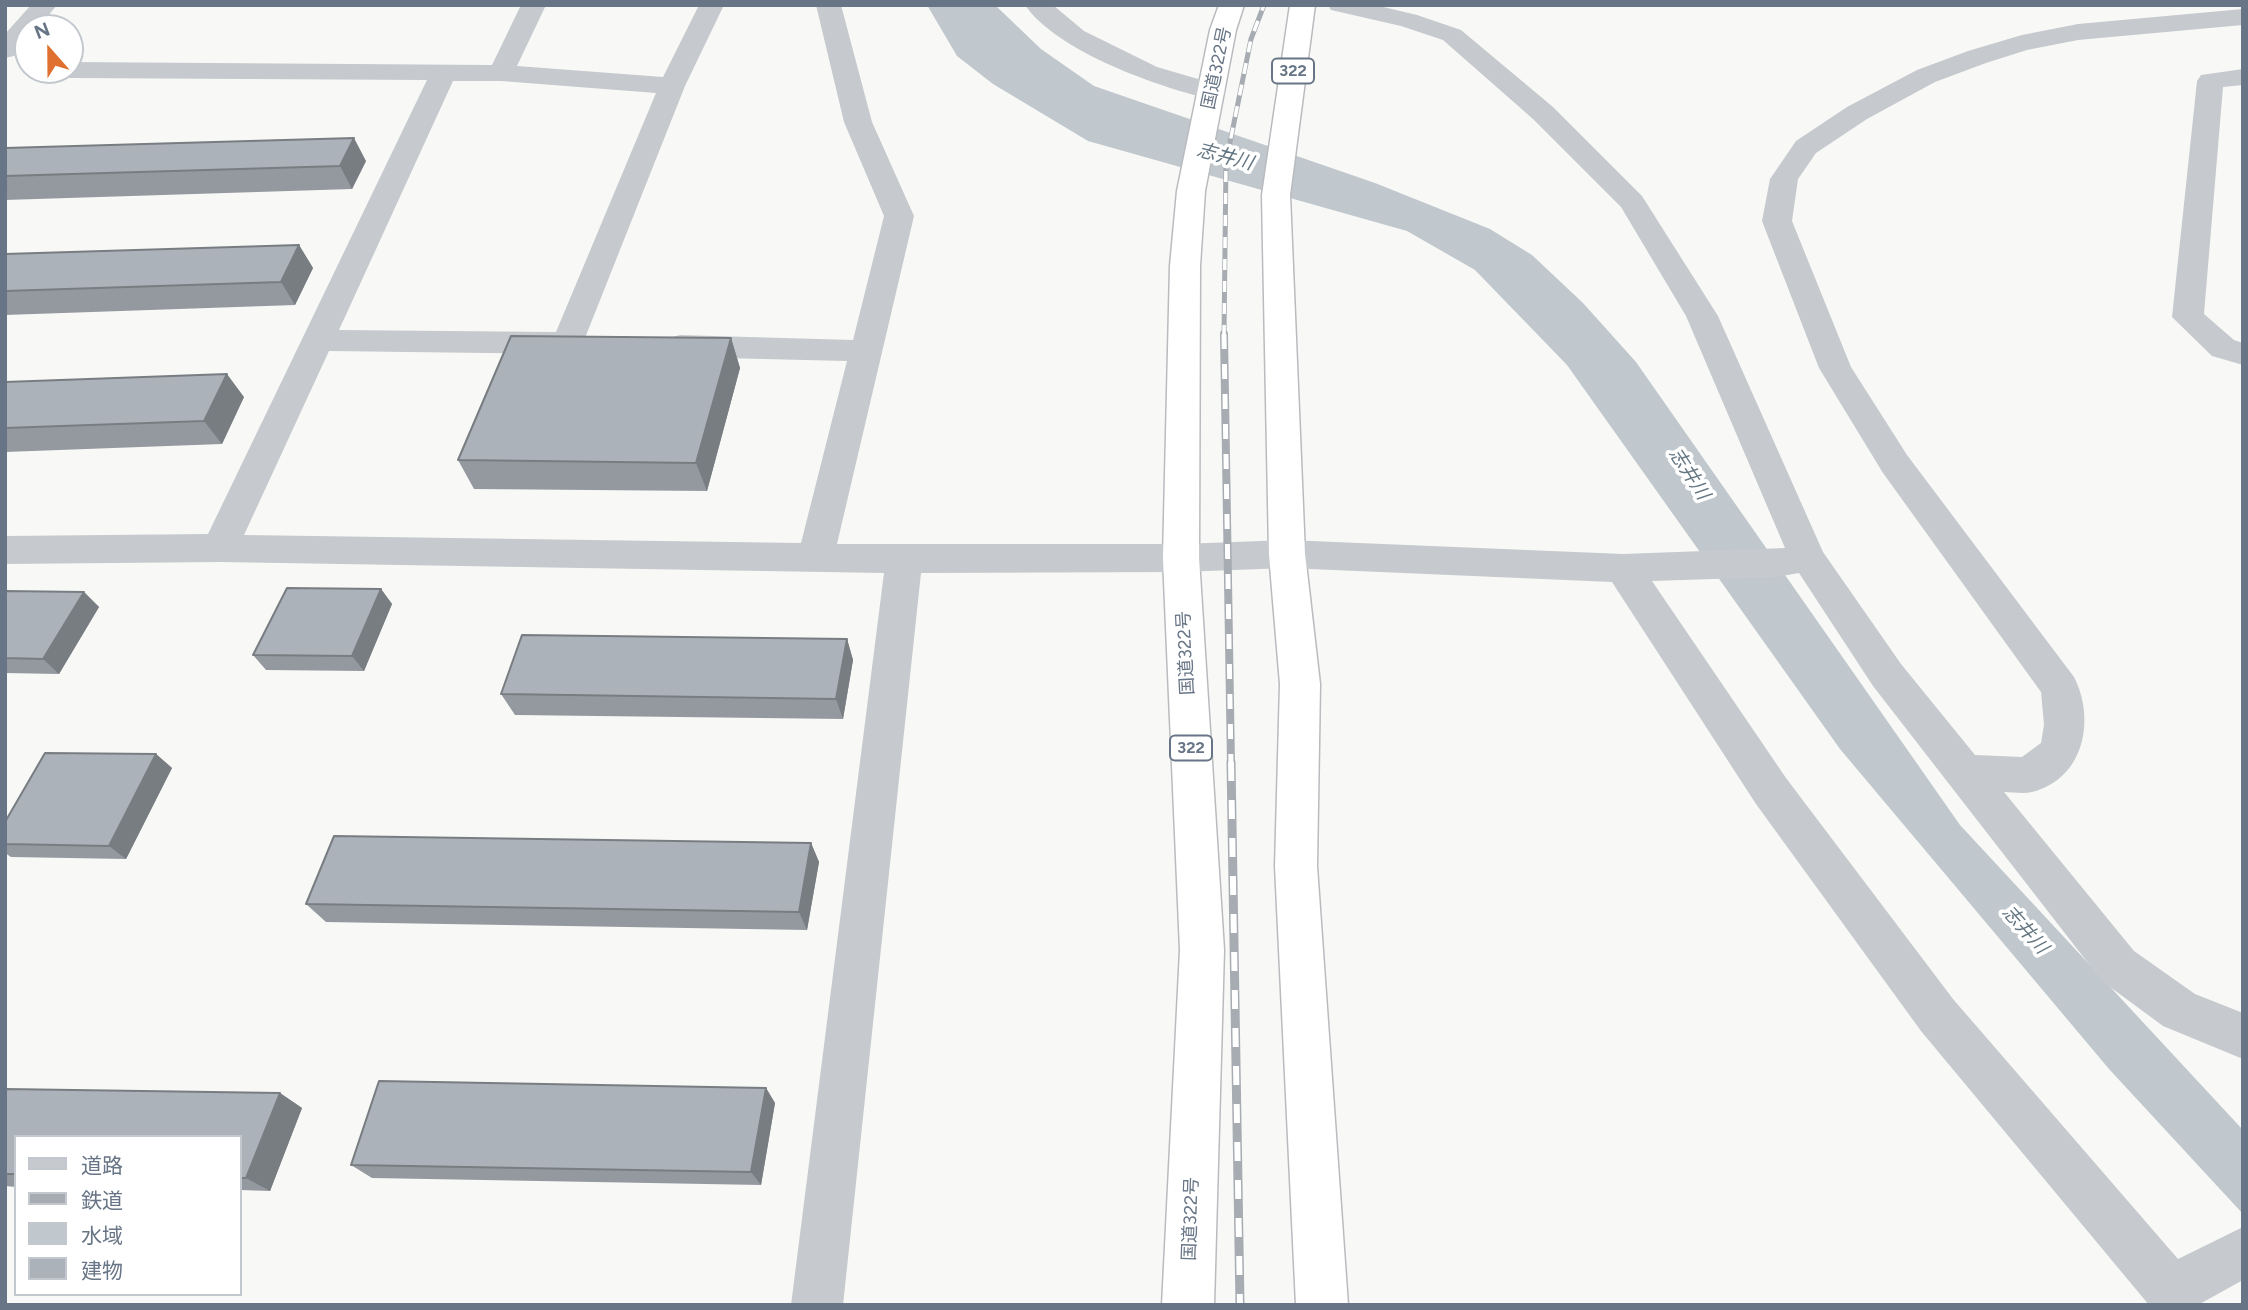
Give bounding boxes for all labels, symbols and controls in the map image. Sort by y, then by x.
north arrow [14,14,84,84]
text: N [31,17,53,44]
street label: 国道322号 [1198,25,1236,111]
road number: 322 [1272,58,1314,83]
water label: 志井川 [1195,139,1255,175]
water label: 志井川 [1664,444,1714,504]
street label: 国道322号 [1173,611,1199,695]
road number: 322 [1170,736,1212,761]
water label: 志井川 [1997,901,2053,959]
legend [14,1135,242,1296]
text: 道路 [81,1153,123,1178]
street label: 国道322号 [1179,1177,1203,1261]
text: 鉄道 [81,1188,123,1213]
text: 水域 [81,1223,123,1248]
text: 建物 [81,1258,123,1283]

